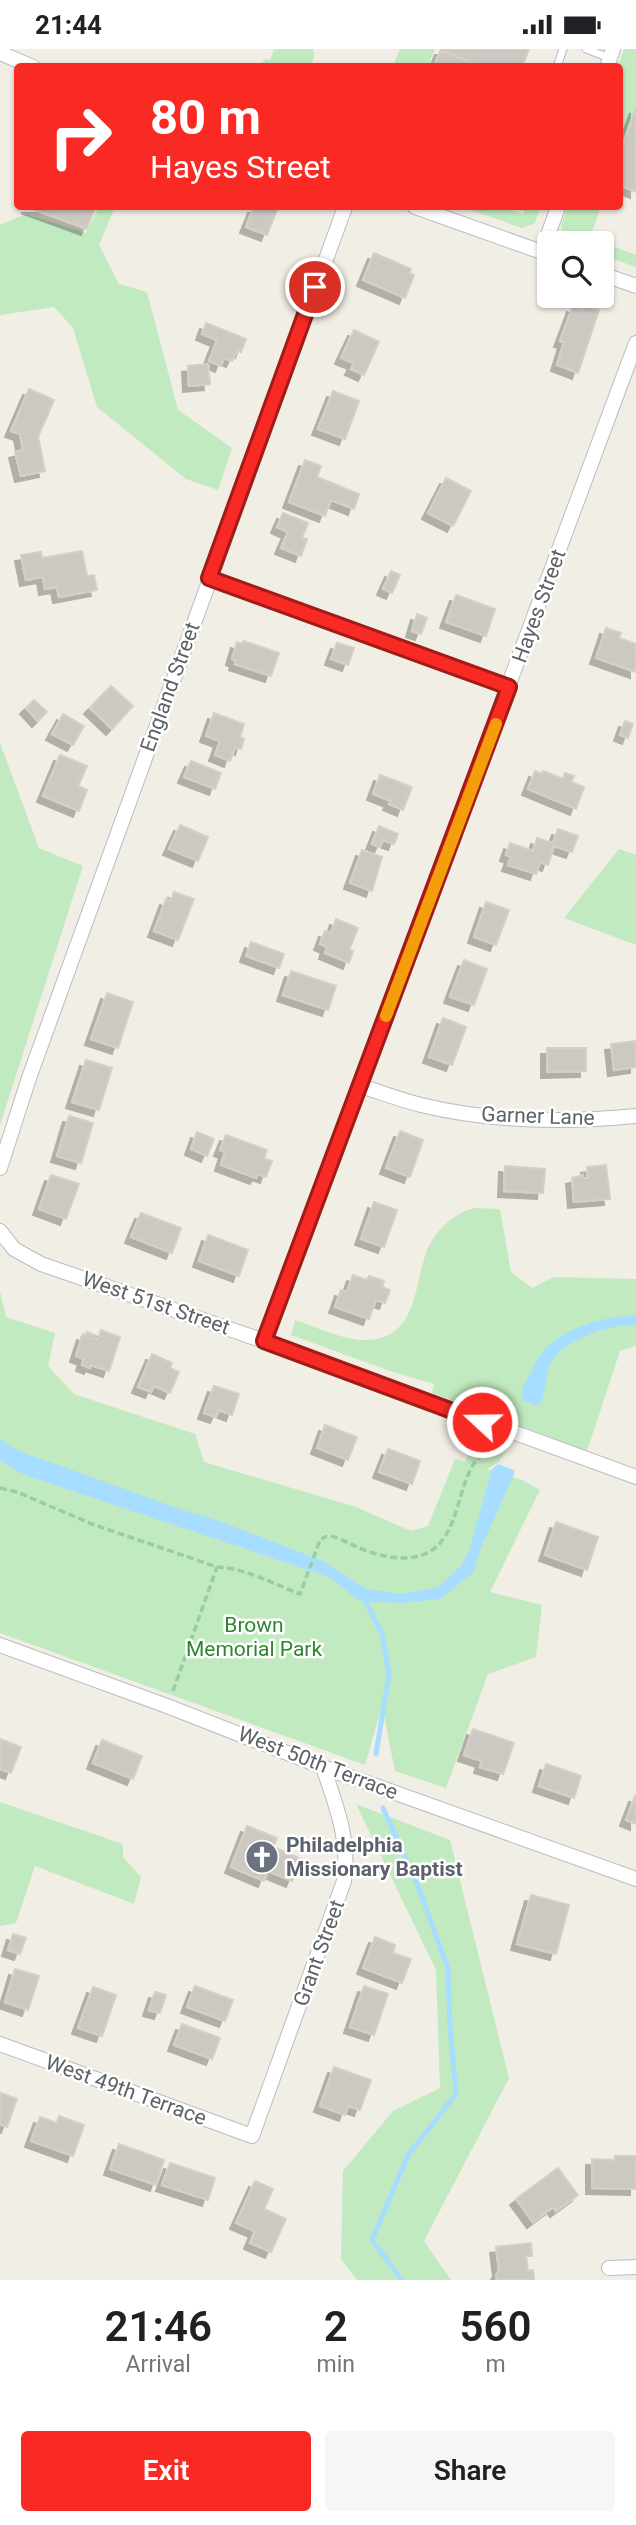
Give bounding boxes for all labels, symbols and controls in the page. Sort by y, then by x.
text: 21:44 [35,10,102,40]
text: 80 m [150,89,261,146]
icon: right [35,91,126,182]
text: Hayes Street [150,148,331,186]
map controls [537,231,614,308]
button: search [537,231,614,308]
pin [285,257,345,317]
icon: arrive [296,268,334,306]
street label: Hayes Street [507,546,571,666]
street label: England Street [135,619,205,755]
street label: Garner Lane [481,1102,595,1130]
street label: West 51st Street [79,1267,233,1340]
position arrow [445,1385,519,1459]
park label: Brown Memorial Park [186,1613,322,1661]
street label: West 50th Terrace [235,1721,401,1805]
place label: Philadelphia Missionary Baptist [286,1833,463,1881]
church icon: Philadelphia Missionary Baptist [243,1838,281,1876]
street label: Grant Street [289,1896,349,2009]
street label: West 49th Terrace [42,2050,210,2130]
text: 21:46 [105,2302,212,2351]
text: 2 [324,2302,348,2351]
text: 560 [459,2302,531,2351]
text: Arrival [126,2351,191,2378]
text: min [316,2351,355,2378]
text: m [485,2351,506,2378]
button: Exit [21,2431,311,2511]
button: Share [325,2431,615,2511]

